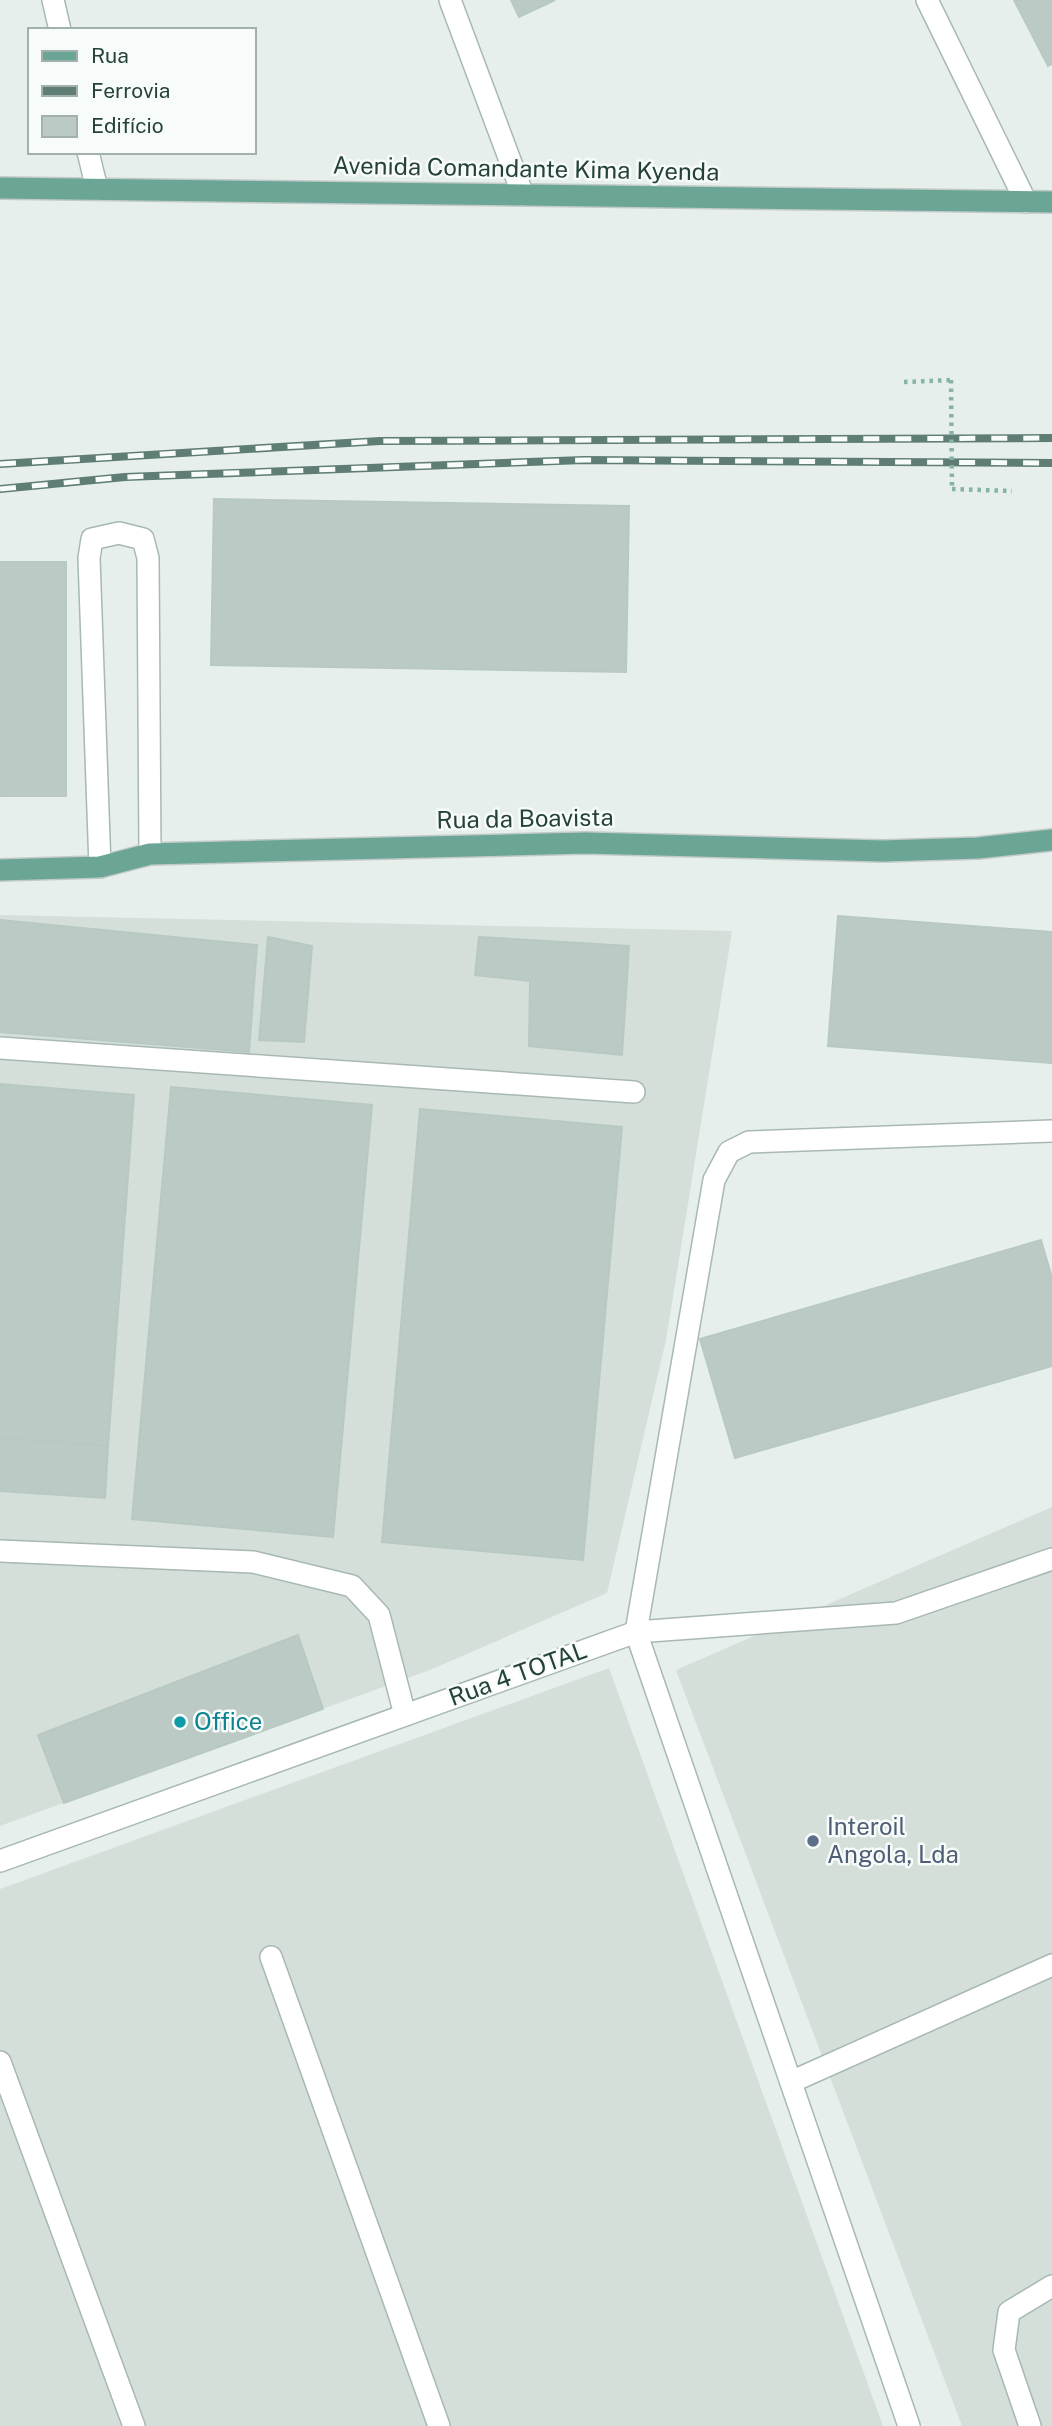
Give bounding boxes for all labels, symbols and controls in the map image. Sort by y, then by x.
legend [28,28,256,154]
text: Rua [91,43,129,68]
text: Ferrovia [91,78,170,103]
text: Edifício [91,113,164,138]
street label: Avenida Comandante Kima Kyenda [332,151,720,185]
street label: Rua da Boavista [436,802,614,834]
street label: Rua 4 TOTAL [445,1635,591,1711]
place label: Office [194,1707,262,1735]
marker: Office [172,1714,188,1730]
place label: Interoil Angola, Lda [827,1812,959,1868]
marker: Interoil Angola, Lda [805,1833,821,1849]

